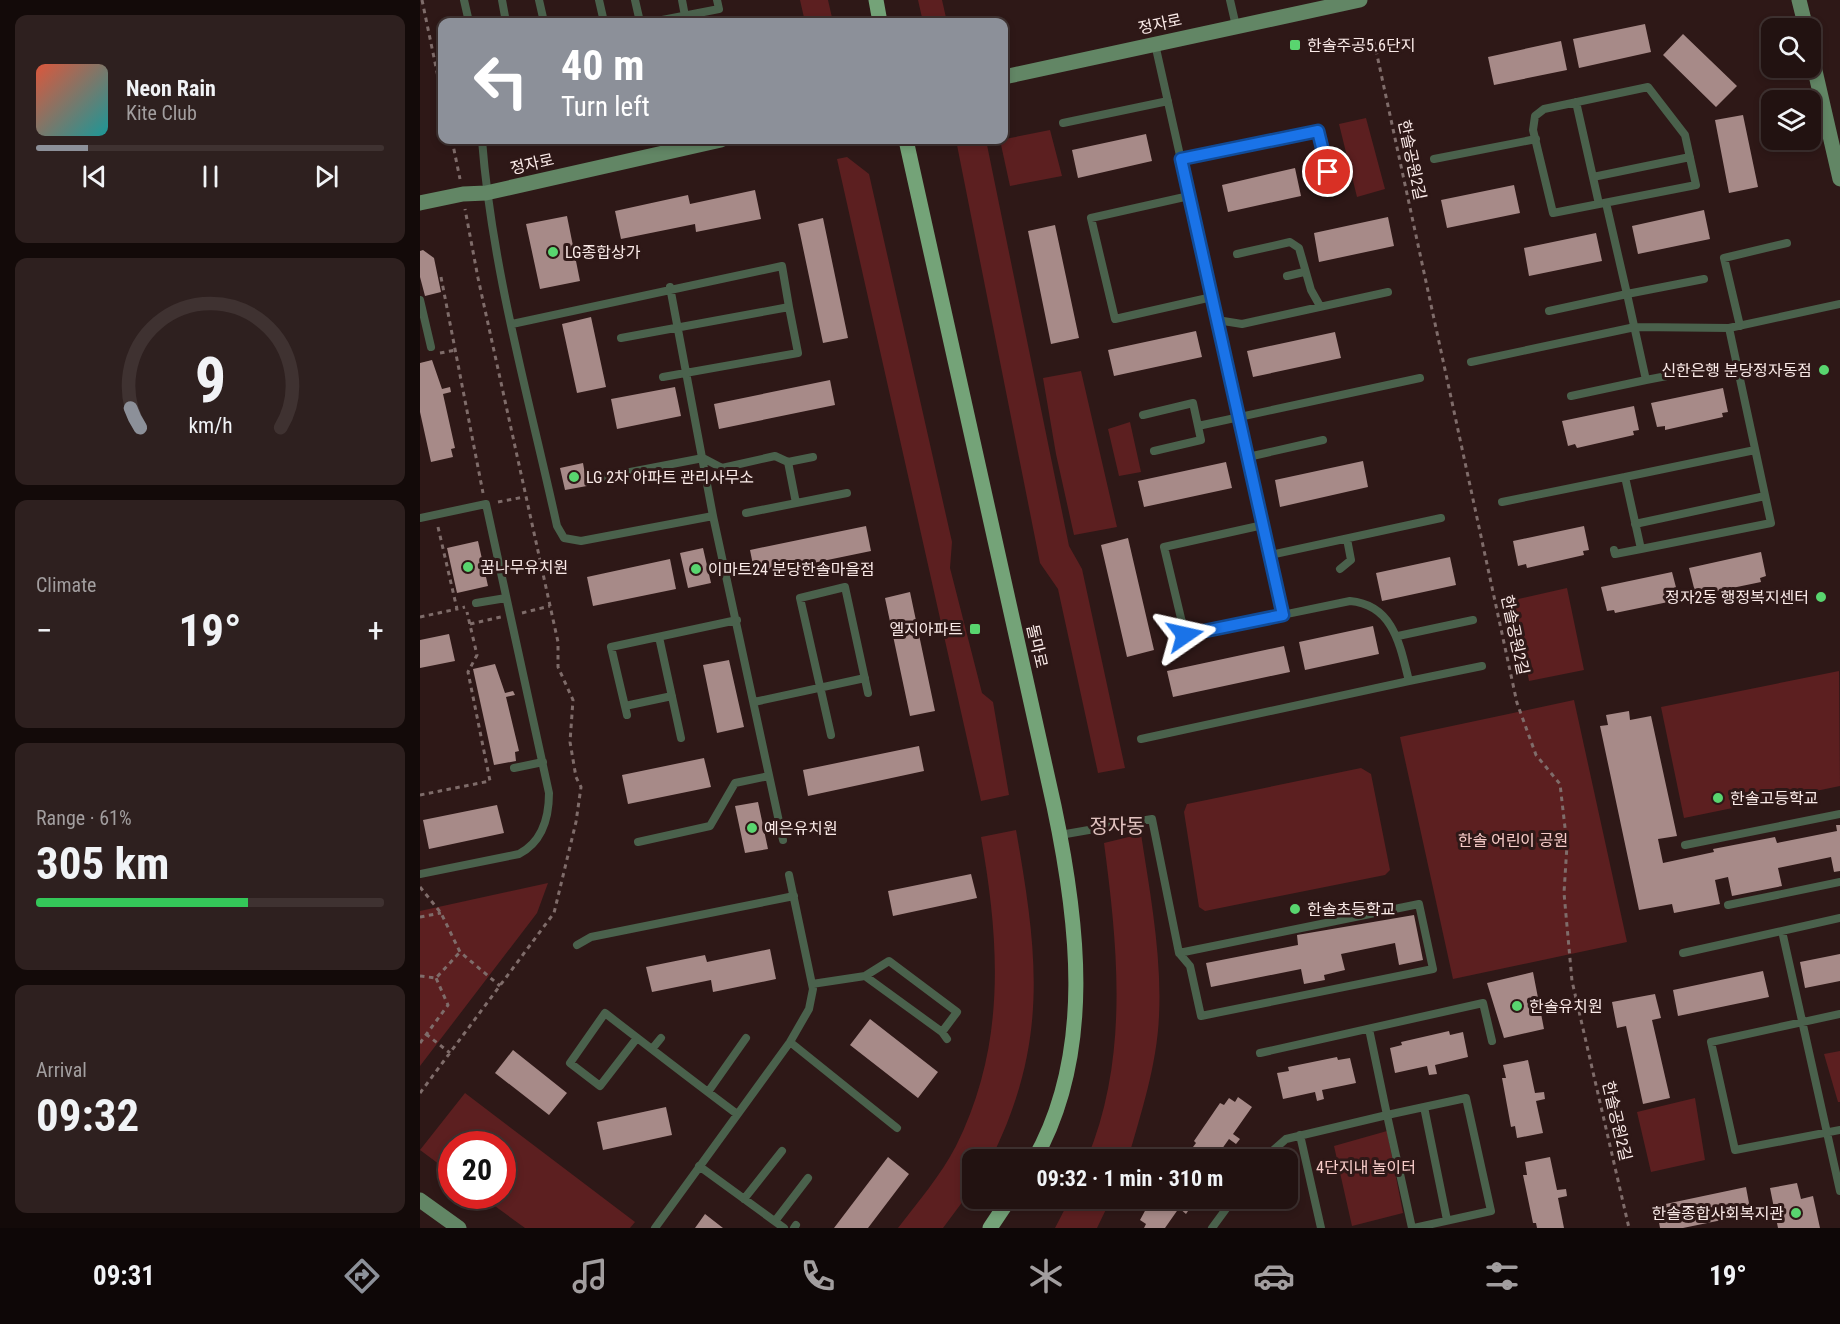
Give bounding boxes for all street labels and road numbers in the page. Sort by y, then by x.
street label: 정자로 [1136,10,1184,38]
street label: 한솔공원2길 [1394,118,1430,202]
street label: 정자로 [508,150,556,178]
street label: 한솔공원2길 [1497,593,1533,677]
street label: 돌마로 [1023,622,1051,670]
street label: 한솔공원2길 [1599,1079,1635,1163]

